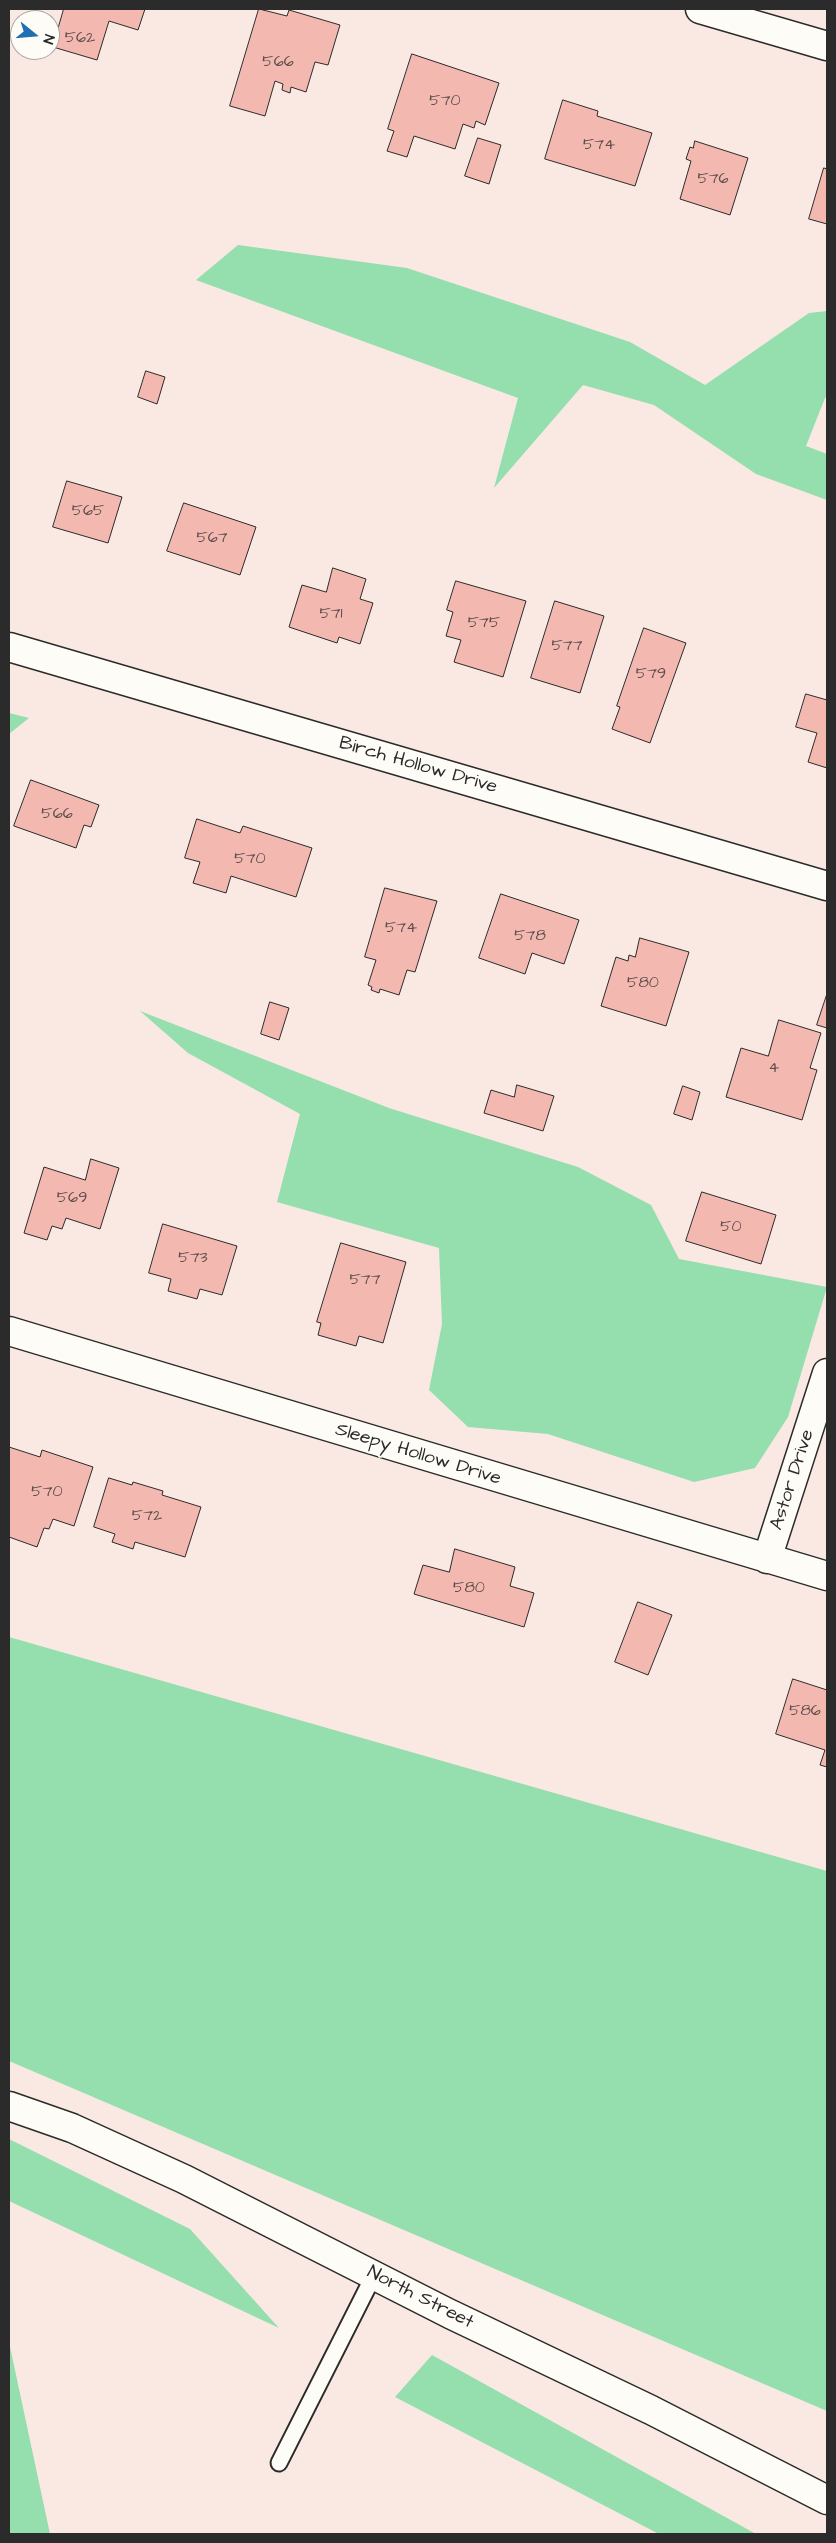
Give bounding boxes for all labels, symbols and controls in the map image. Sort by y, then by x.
north arrow [10,10,60,60]
house number: 562 [65,29,95,49]
text: N [38,32,59,46]
house number: 566 [262,53,294,73]
house number: 570 [429,92,461,112]
house number: 574 [583,136,615,156]
house number: 576 [697,170,729,190]
house number: 565 [72,502,104,522]
house number: 567 [196,529,228,549]
house number: 571 [319,605,343,625]
house number: 575 [468,614,500,634]
house number: 577 [551,637,583,657]
house number: 579 [636,665,666,685]
street label: Birch Hollow Drive [336,733,500,799]
house number: 566 [41,805,73,825]
house number: 570 [234,850,266,870]
house number: 574 [385,919,417,939]
house number: 578 [514,927,546,947]
house number: 580 [627,974,659,994]
house number: 4 [769,1059,779,1079]
house number: 569 [57,1189,87,1209]
house number: 50 [720,1218,742,1238]
house number: 573 [178,1249,208,1269]
house number: 577 [349,1271,381,1291]
street label: Sleepy Hollow Drive [332,1419,504,1491]
street label: Astor Drive [766,1427,820,1533]
house number: 570 [31,1483,63,1503]
house number: 572 [132,1507,162,1527]
house number: 580 [453,1579,485,1599]
house number: 586 [789,1702,821,1722]
street label: North Street [363,2261,477,2335]

